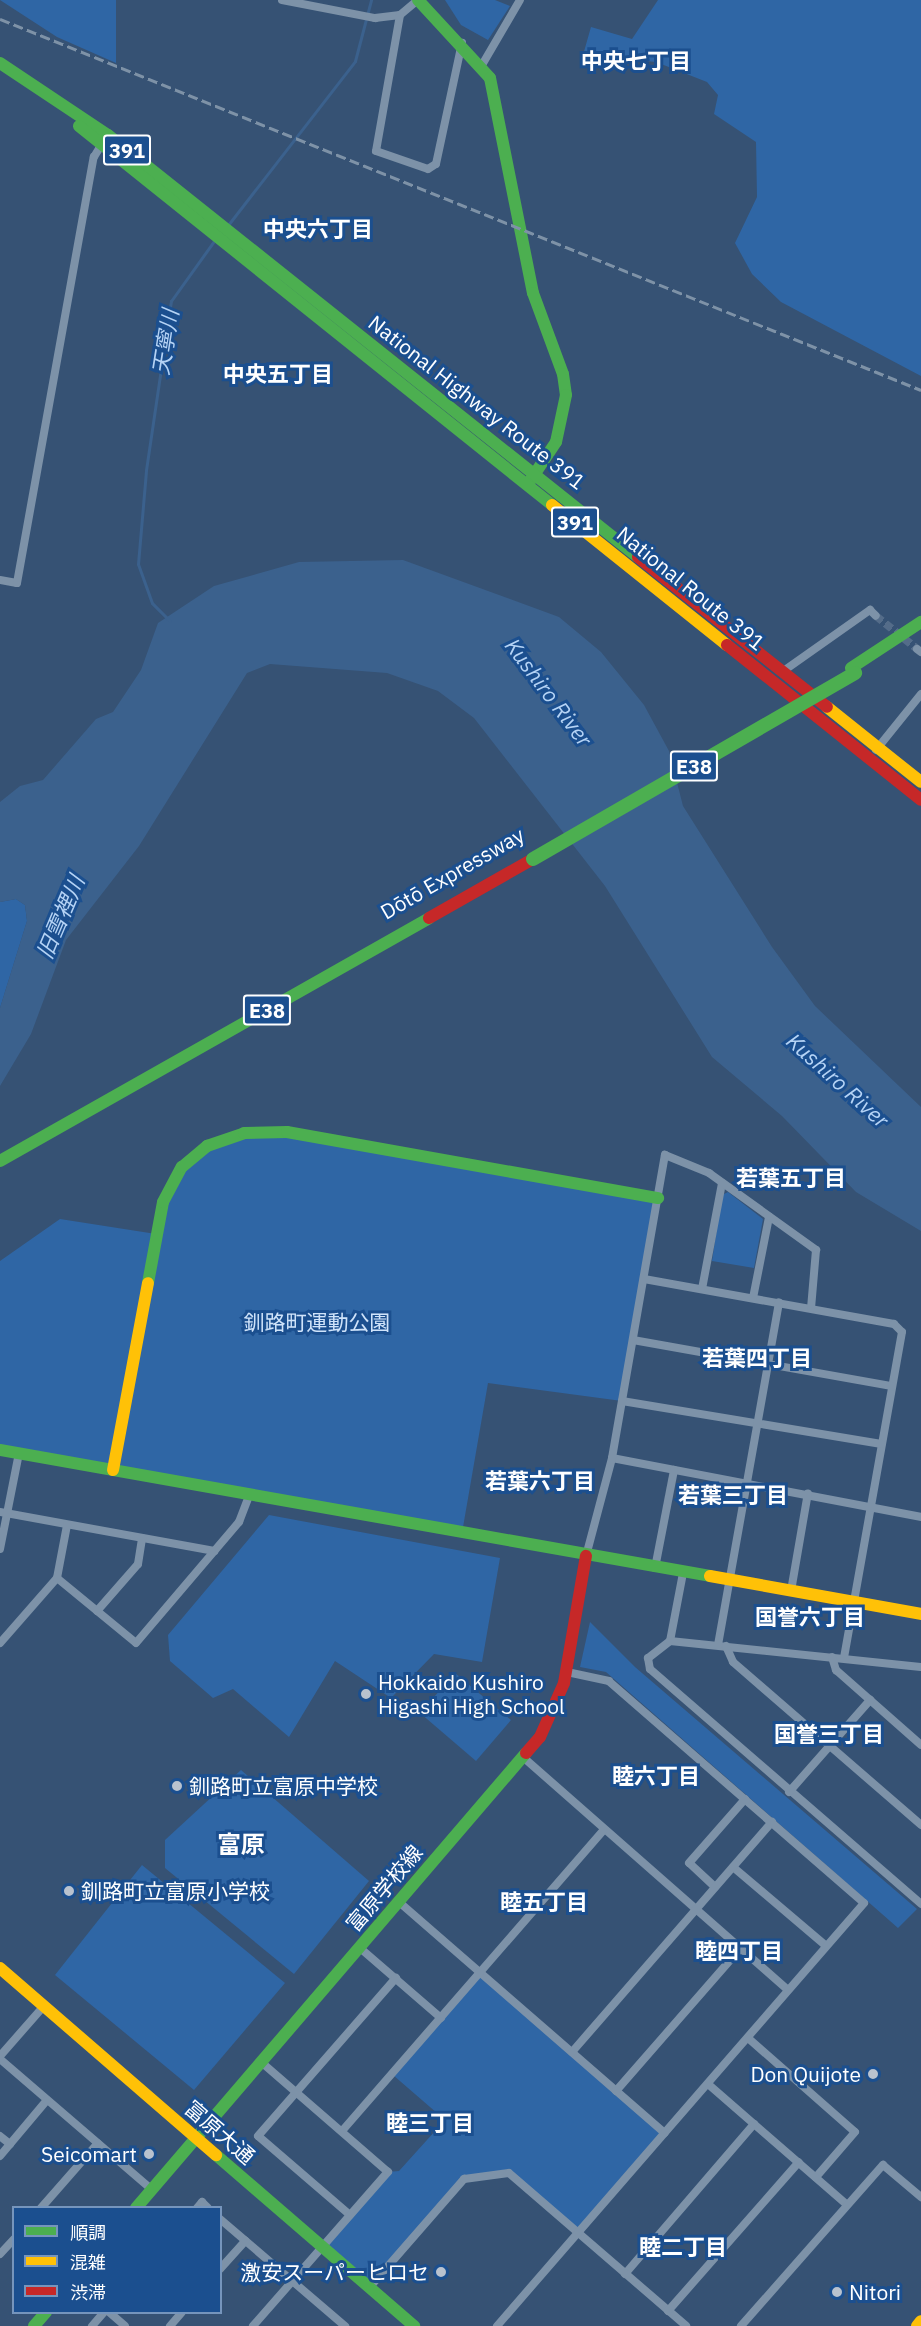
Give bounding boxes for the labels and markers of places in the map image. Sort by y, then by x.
place label: Hokkaido Kushiro Higashi High School [378,1669,565,1719]
marker: Hokkaido Kushiro Higashi High School [359,1687,373,1701]
place label: 釧路町立富原中学校 [189,1773,378,1799]
marker: 釧路町立富原中学校 [170,1779,184,1793]
place label: 釧路町立富原小学校 [81,1878,270,1904]
marker: 釧路町立富原小学校 [62,1884,76,1898]
place label: Don Quijote [750,2061,861,2087]
marker: Don Quijote [866,2067,880,2081]
place label: Seicomart [41,2141,137,2167]
marker: Seicomart [142,2147,156,2161]
place label: 激安スーパーヒロセ [240,2259,429,2285]
marker: 激安スーパーヒロセ [434,2265,448,2279]
place label: Nitori [849,2279,901,2305]
marker: Nitori [830,2285,844,2299]

